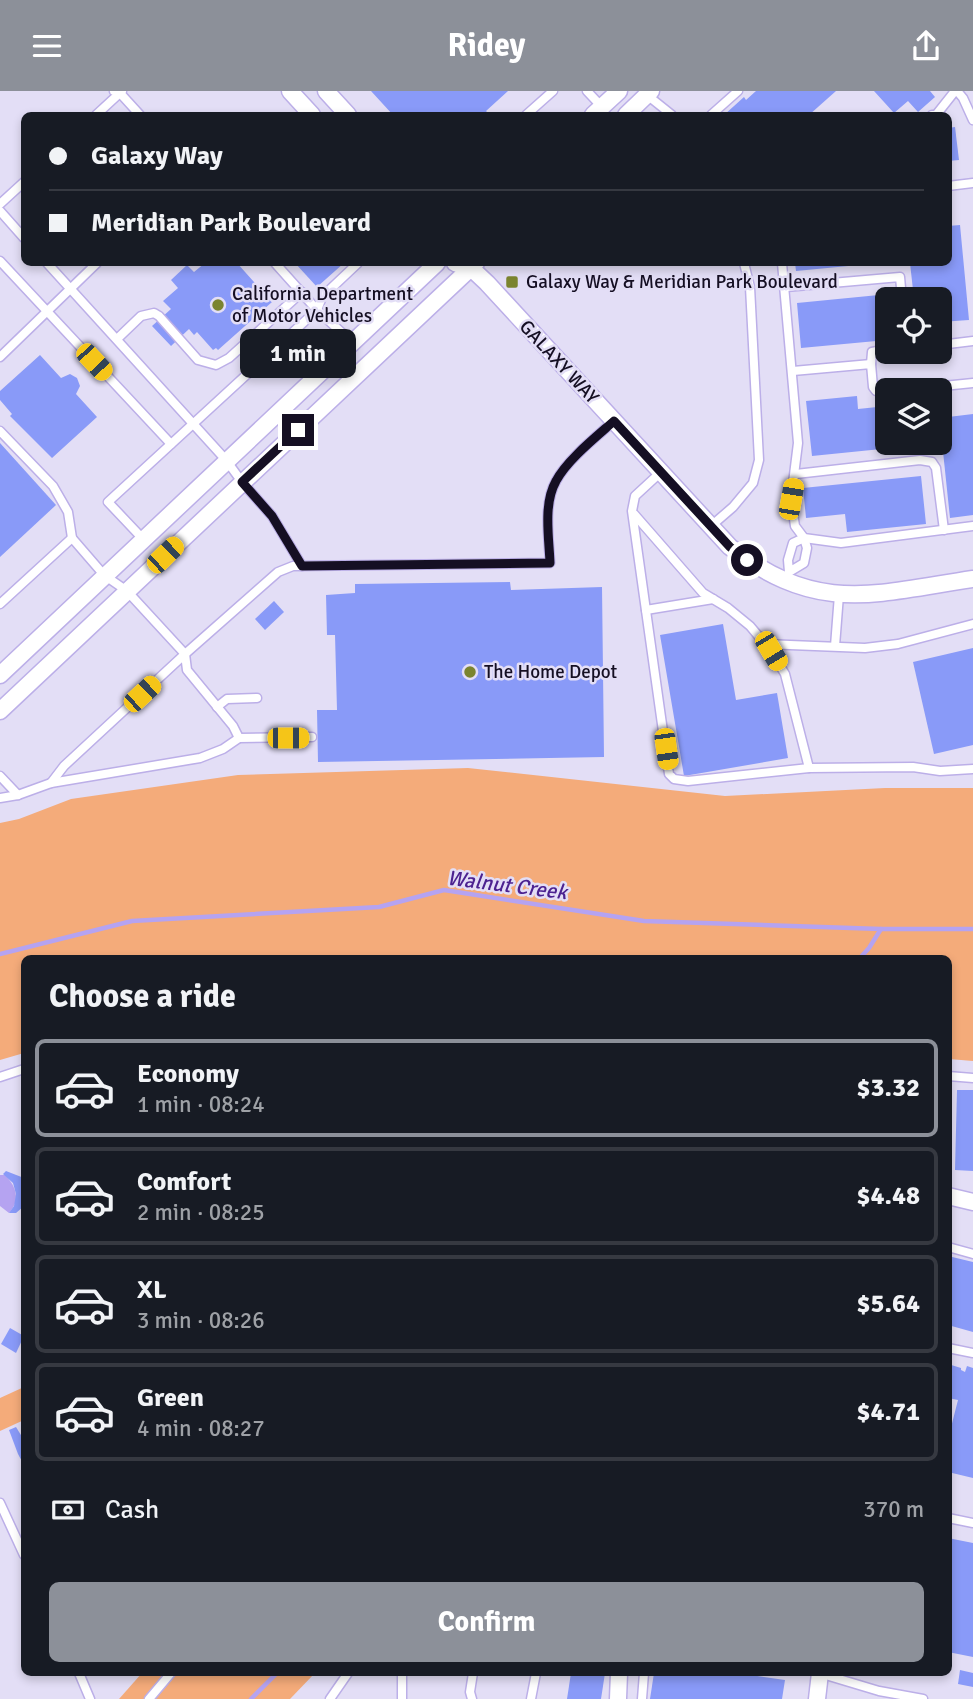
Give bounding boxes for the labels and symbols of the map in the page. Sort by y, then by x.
place label: Galaxy Way & Meridian Park Boulevard [526,270,838,294]
marker: Galaxy Way & Meridian Park Boulevard [504,274,520,290]
place label: California Department of Motor Vehicles [232,282,413,328]
marker: California Department of Motor Vehicles [210,297,226,313]
street label: GALAXY WAY [514,315,604,409]
callout: 1 min [240,329,356,377]
car [72,339,117,385]
route end [282,414,314,446]
car [778,476,805,522]
car [143,533,188,577]
route start [731,544,763,576]
car [752,628,791,674]
place label: The Home Depot [484,660,618,684]
marker: The Home Depot [462,664,478,680]
car [120,672,165,716]
car [653,727,680,771]
car [268,728,310,749]
water label: Walnut Creek [446,865,571,906]

